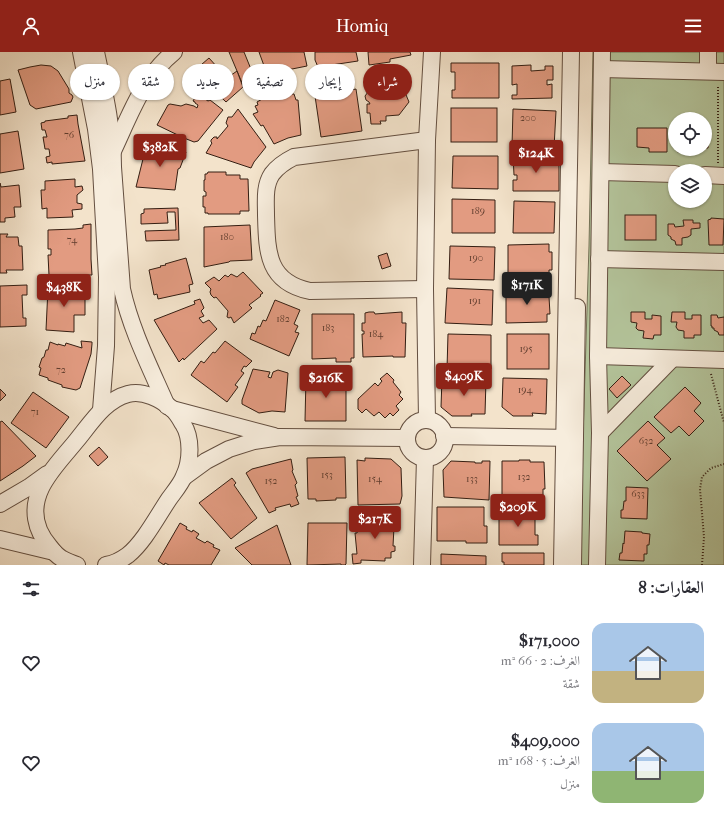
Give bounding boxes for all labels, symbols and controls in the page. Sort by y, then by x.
icon: person [20,15,42,37]
icon: menu [682,15,704,37]
text: Homiq [336,16,388,37]
chip: منزل [70,64,120,100]
chip: شقة [128,64,174,100]
chip: جديد [182,64,234,100]
chip: تصفية [242,64,297,100]
chip: إيجار [305,64,355,100]
chip: شراء [363,64,412,100]
house number: 200 [520,112,536,124]
map controls [668,112,712,208]
button: locate [668,112,712,156]
house number: 76 [64,129,75,141]
pin: $382K [132,134,188,168]
text: $382K [142,139,178,154]
pin: $124K [508,140,564,174]
text: $124K [518,145,554,160]
button: layers [668,164,712,208]
house number: 189 [471,205,485,217]
house number: 180 [220,231,234,243]
house number: 74 [67,234,78,246]
house number: 190 [469,252,483,264]
pin: $171K [499,272,555,306]
pin: $438K [36,274,92,308]
text: $171K [511,277,543,292]
text: $438K [46,279,82,294]
house number: 191 [469,295,481,307]
house number: 182 [276,313,290,325]
house number: 183 [322,322,334,334]
house number: 184 [369,328,384,340]
house number: 195 [519,343,533,355]
pin: $409K [436,363,492,397]
house number: 72 [56,364,66,376]
pin: $216K [298,365,354,399]
text: $409K [445,368,483,383]
text: $216K [309,370,343,385]
house number: 194 [518,384,533,396]
house number: 71 [31,406,39,418]
house number: 632 [639,435,653,447]
house number: 153 [321,469,333,481]
house number: 132 [518,471,530,483]
house number: 154 [368,473,383,485]
house number: 133 [466,473,478,485]
house number: 152 [265,475,278,487]
house number: 633 [631,488,645,500]
pin: $209K [490,494,546,528]
text: $209K [499,499,537,514]
pin: $217K [347,506,403,540]
text: $217K [358,511,392,526]
text: العقارات: 8 [638,577,704,597]
icon: filters [20,578,42,600]
text: $171,000 [519,630,580,650]
icon: home [624,639,672,687]
icon: heart [20,652,42,674]
text: الغرف: 2 · 66 m² [501,653,580,668]
text: شقة [563,676,580,691]
text: $409,000 [511,730,580,750]
icon: home [624,739,672,787]
icon: heart [20,752,42,774]
text: الغرف: 5 · 168 m² [498,753,580,768]
text: منزل [560,776,580,791]

